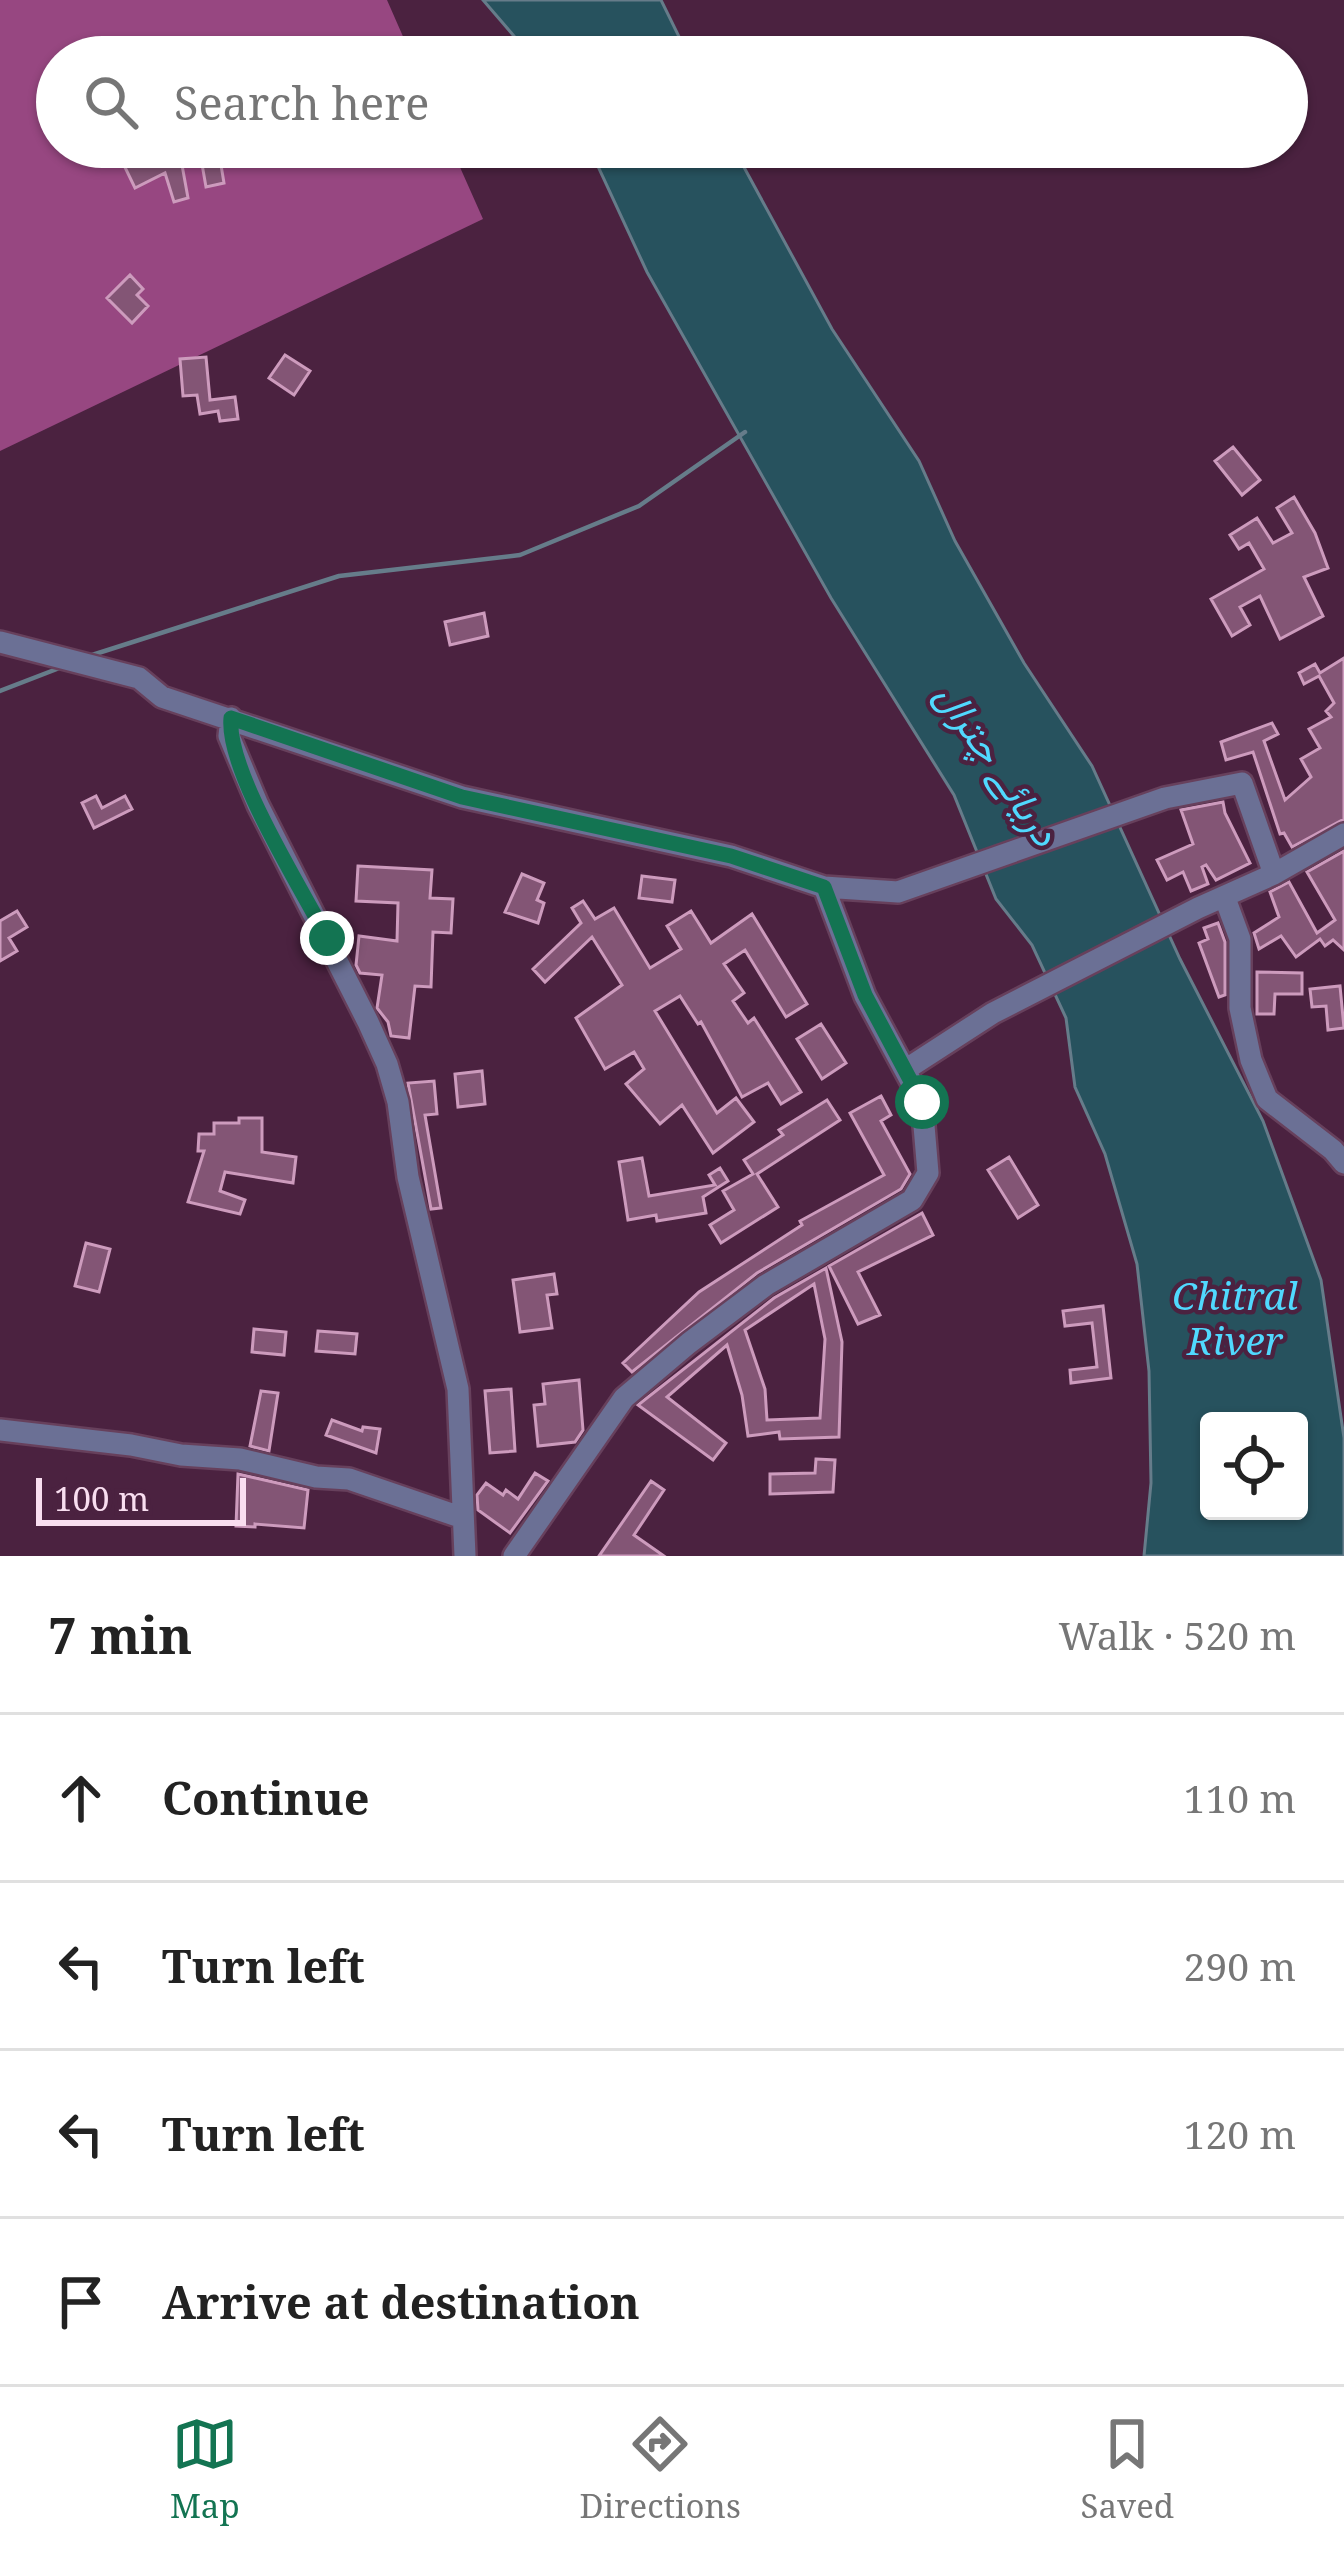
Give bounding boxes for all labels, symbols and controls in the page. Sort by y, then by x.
search box [36,36,1308,168]
icon: search [78,69,144,135]
text: Search here [174,72,429,133]
water label: دریائے چترال [923,671,1074,857]
route end [300,911,354,965]
route start [895,1075,949,1129]
water label: Chitral River [1172,1268,1298,1366]
map controls [1200,1412,1308,1520]
button: locate [1200,1412,1308,1520]
scale bar [36,1472,246,1525]
text: 100 m [54,1476,149,1521]
text: 7 min [48,1599,192,1669]
text: Walk · 520 m [1059,1608,1296,1661]
icon: ahead [48,1765,114,1831]
text: Continue [162,1767,370,1828]
text: 110 m [1184,1771,1296,1824]
icon: left [48,1933,114,1999]
text: Turn left [162,1935,365,1996]
text: 290 m [1184,1939,1296,1992]
icon: left [48,2101,114,2167]
text: Turn left [162,2103,365,2164]
text: 120 m [1184,2107,1296,2160]
icon: arrive [48,2269,114,2335]
text: Arrive at destination [162,2271,640,2332]
tab: Map [170,2411,240,2528]
tab: Directions [579,2411,741,2528]
tab: Saved [1081,2411,1174,2528]

